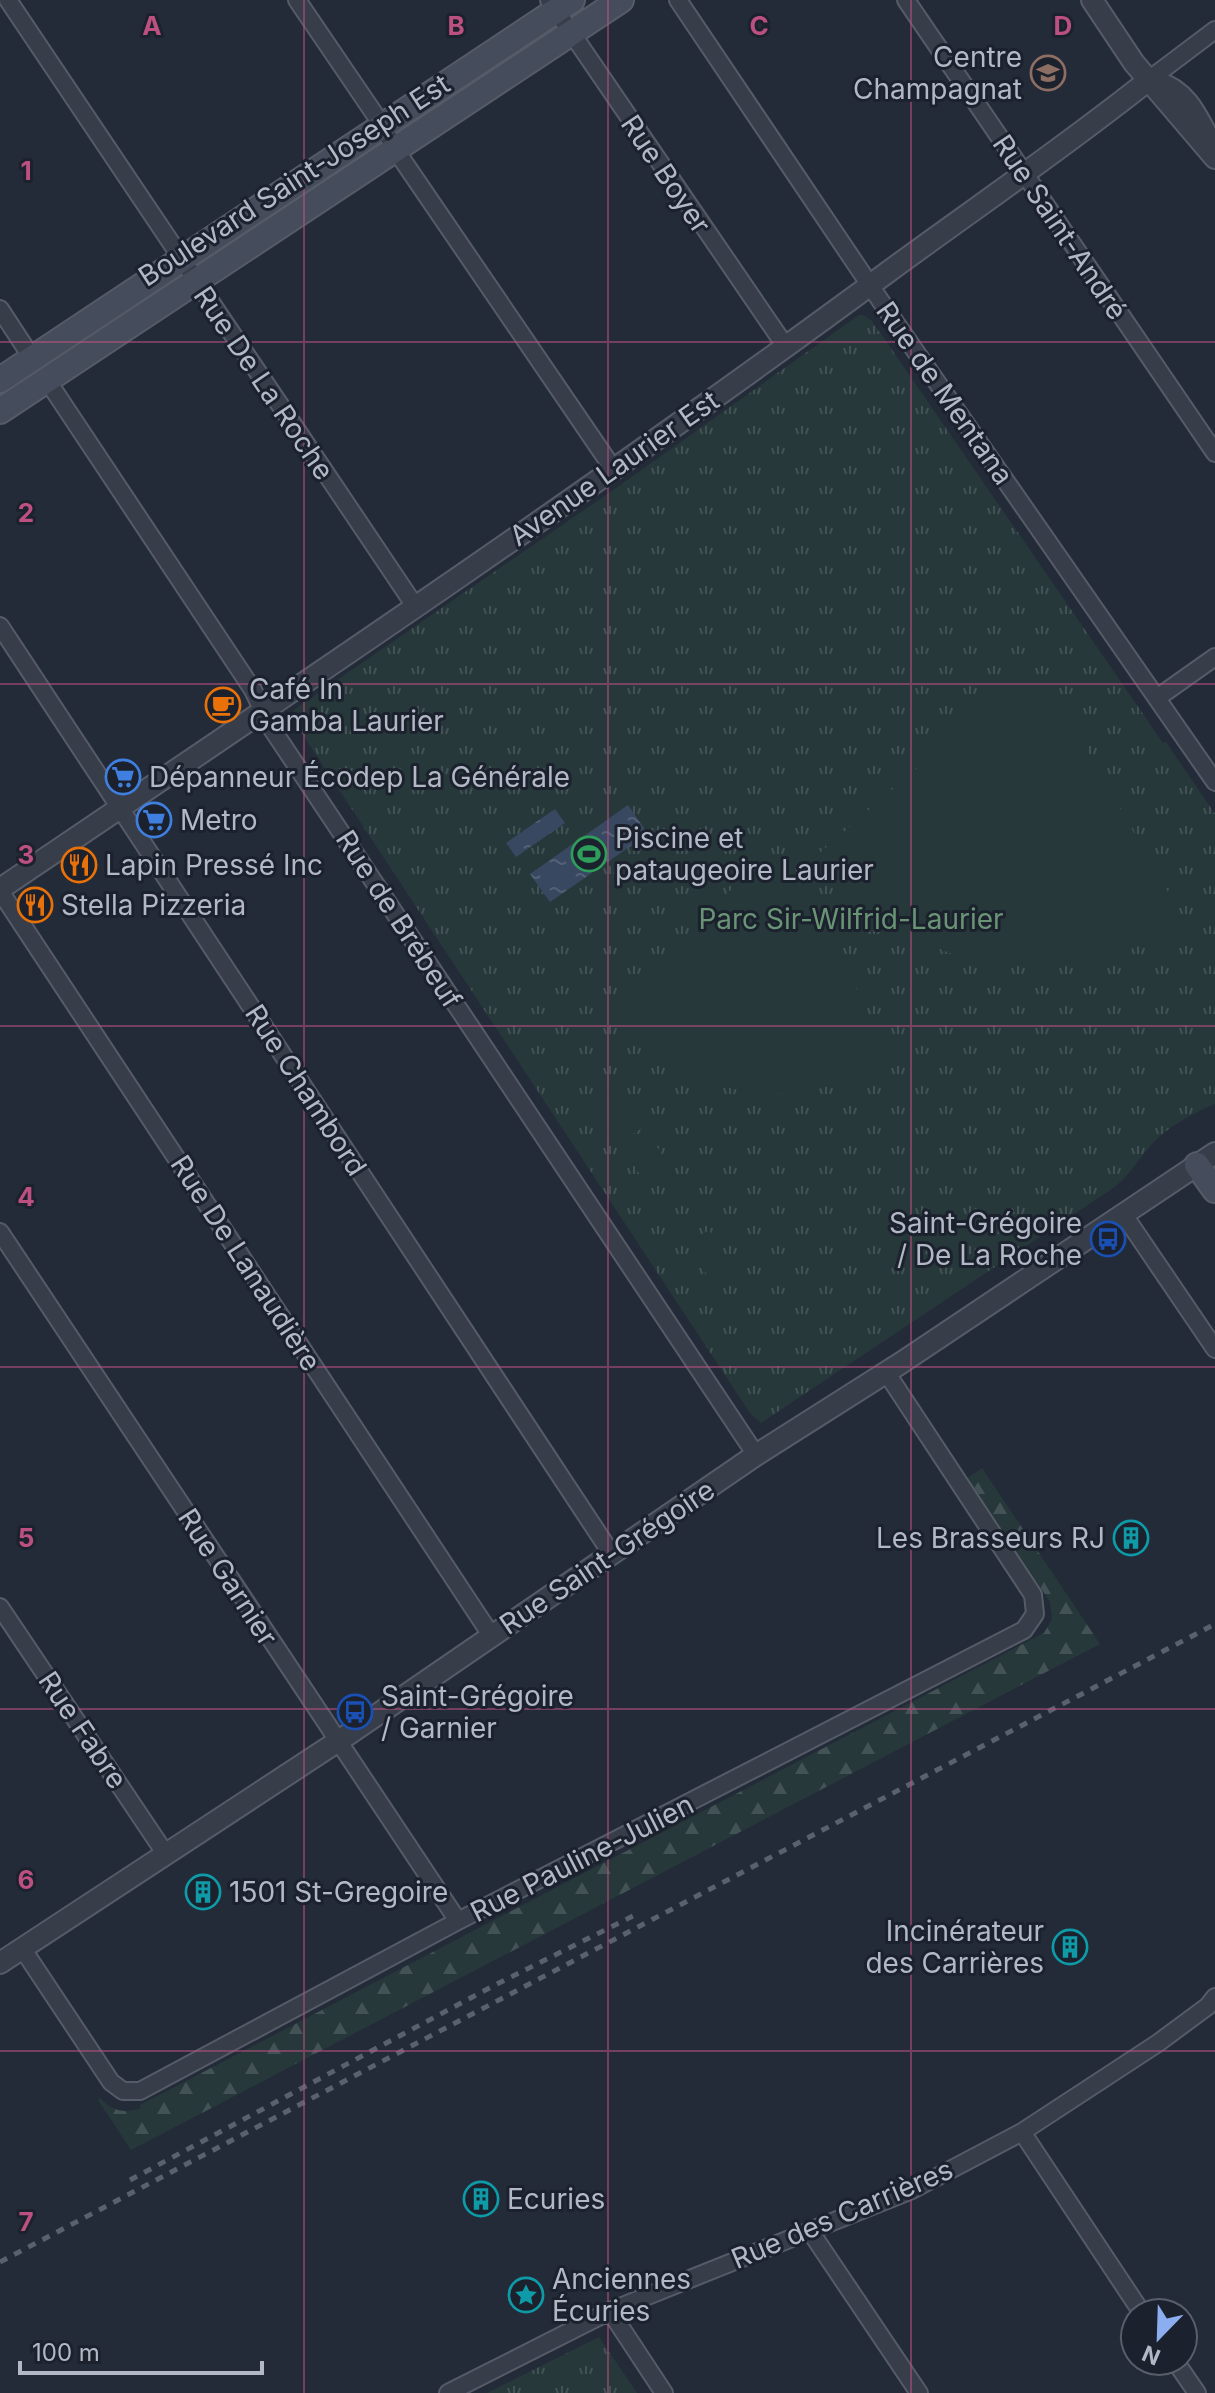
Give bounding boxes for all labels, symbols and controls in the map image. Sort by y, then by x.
text: A [142,10,162,41]
text: B [447,10,465,41]
text: C [749,10,769,41]
text: D [1054,10,1072,41]
place label: Centre Champagnat [853,40,1022,106]
school or university icon: Centre Champagnat [1029,54,1067,92]
street label: Boulevard Saint-Joseph Est [132,67,456,293]
street label: Rue Boyer [614,108,718,240]
street label: Rue Saint-André [986,128,1134,326]
text: 1 [20,155,32,186]
street label: Rue De La Roche [187,280,341,486]
street label: Rue de Mentana [869,295,1021,491]
street label: Avenue Laurier Est [503,383,725,553]
text: 2 [18,497,34,528]
place label: Café In Gamba Laurier [249,672,444,738]
cafe icon: Café In Gamba Laurier [204,686,242,724]
supermarket icon: Dépanneur Écodep La Générale [104,758,142,796]
place label: Dépanneur Écodep La Générale [149,759,570,794]
supermarket icon: Metro [135,801,173,839]
place label: Metro [180,803,258,837]
place label: Piscine et pataugeoire Laurier [615,821,874,887]
street label: Rue de Brébeuf [329,824,469,1014]
sports icon: Piscine et pataugeoire Laurier [570,835,608,873]
text: 3 [18,839,34,870]
restaurant icon: Lapin Pressé Inc [60,846,98,884]
place label: Lapin Pressé Inc [105,848,323,882]
restaurant icon: Stella Pizzeria [16,886,54,924]
place label: Stella Pizzeria [61,888,246,922]
park label: Parc Sir-Wilfrid-Laurier [698,902,1004,936]
street label: Rue Chambord [238,998,374,1182]
street label: Rue De Lanaudière [164,1149,328,1377]
text: 4 [17,1181,35,1212]
place label: Saint-Grégoire / De La Roche [889,1206,1082,1272]
bus stop icon: Saint-Grégoire / De La Roche [1089,1220,1127,1258]
street label: Rue Saint-Grégoire [493,1473,721,1641]
street label: Rue Garnier [171,1502,285,1652]
building icon: Les Brasseurs RJ [1112,1519,1150,1557]
place label: Les Brasseurs RJ [876,1521,1105,1555]
text: 5 [18,1522,34,1553]
street label: Rue Fabre [31,1665,135,1795]
place label: Saint-Grégoire / Garnier [381,1679,574,1745]
bus stop icon: Saint-Grégoire / Garnier [336,1693,374,1731]
street label: Rue Pauline-Julien [465,1787,699,1929]
text: 6 [18,1864,34,1895]
building icon: 1501 St-Gregoire [184,1873,222,1911]
place label: 1501 St-Gregoire [229,1875,448,1909]
place label: Incinérateur des Carrières [865,1914,1044,1980]
building icon: Incinérateur des Carrières [1051,1928,1089,1966]
street label: Rue des Carrières [726,2152,958,2276]
building icon: Ecuries [462,2180,500,2218]
place label: Ecuries [507,2182,605,2216]
text: 7 [18,2206,34,2237]
place label: Anciennes Écuries [552,2262,691,2328]
place icon: Anciennes Écuries [507,2276,545,2314]
north arrow [1119,2297,1199,2377]
scale bar [20,2325,262,2375]
text: 100 m [32,2338,100,2367]
text: N [1138,2340,1164,2371]

